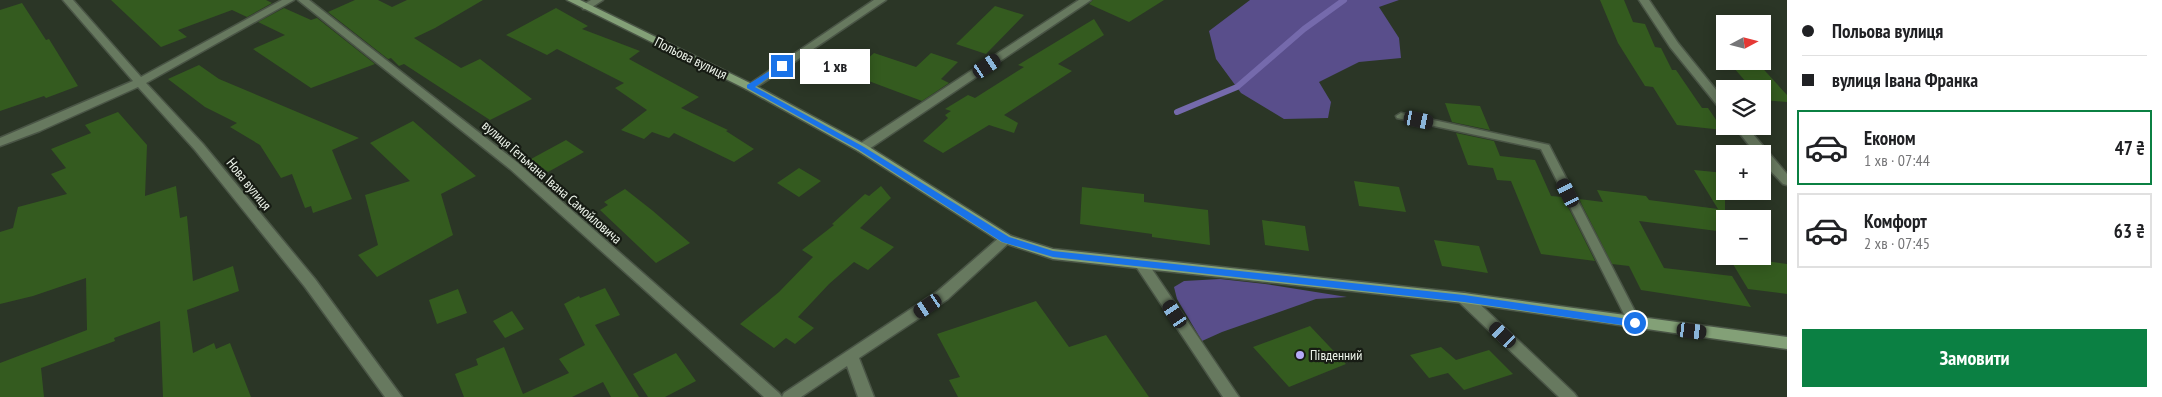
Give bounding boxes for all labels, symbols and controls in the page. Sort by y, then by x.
north arrow [1716,15,1771,70]
map controls [1716,15,1771,265]
text: Польова вулиця [1832,19,1943,43]
street label: Польова вулиця [652,33,730,83]
callout: 1 хв [800,48,870,84]
car [970,51,1003,81]
route end [771,55,793,77]
text: 1 хв [823,56,847,76]
text: вулиця Івана Франка [1832,68,1978,92]
button: layers [1716,80,1771,135]
car [1402,110,1435,130]
street label: вулиця Гетьмана Івана Самойловича [478,116,626,248]
icon: car [1804,125,1849,170]
text: Економ [1864,126,1916,150]
text: 47 ₴ [2115,136,2145,160]
button: + [1716,145,1771,200]
text: 1 хв · 07:44 [1864,150,1930,170]
street label: Нова вулиця [223,154,275,214]
car [1554,176,1581,210]
icon: car [1804,208,1849,253]
text: Комфорт [1864,209,1927,233]
button: − [1716,210,1771,265]
text: 63 ₴ [2114,219,2145,243]
text: 2 хв · 07:45 [1864,233,1930,253]
car [911,291,944,321]
car [1160,297,1189,331]
route start [1624,312,1646,334]
car [1486,319,1519,351]
car [1676,322,1707,340]
button: Замовити [1802,329,2147,387]
place label: Південний [1310,346,1362,364]
marker: Південний [1294,349,1306,361]

